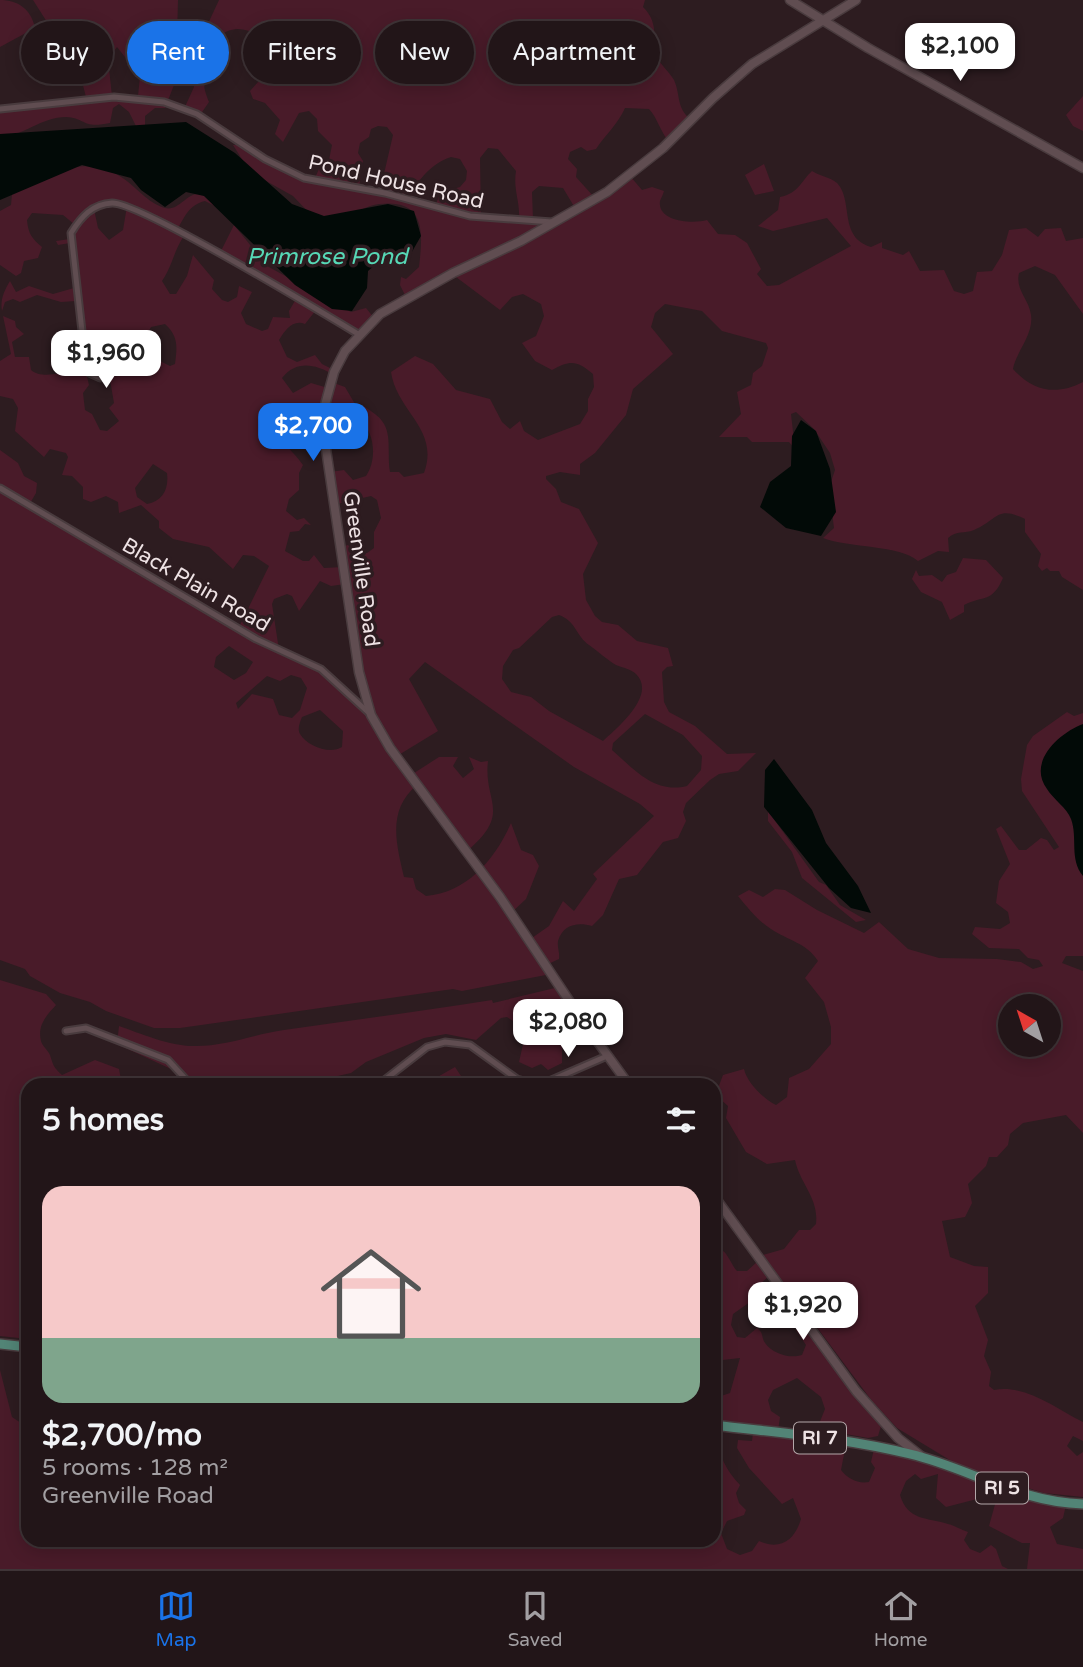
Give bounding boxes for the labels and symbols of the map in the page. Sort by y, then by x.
pin: $2,100 [903,24,1017,83]
street label: Pond House Road [306,150,486,214]
water label: Primrose Pond [246,243,410,271]
pin: $1,960 [49,330,163,390]
pin: $2,700 [256,404,370,463]
street label: Greenville Road [338,490,384,648]
street label: Black Plain Road [118,532,274,638]
north arrow [998,994,1060,1057]
pin: $2,080 [511,1000,625,1059]
pin: $1,920 [746,1282,860,1342]
road number: RI 7 [794,1422,846,1454]
road number: RI 5 [976,1472,1028,1504]

